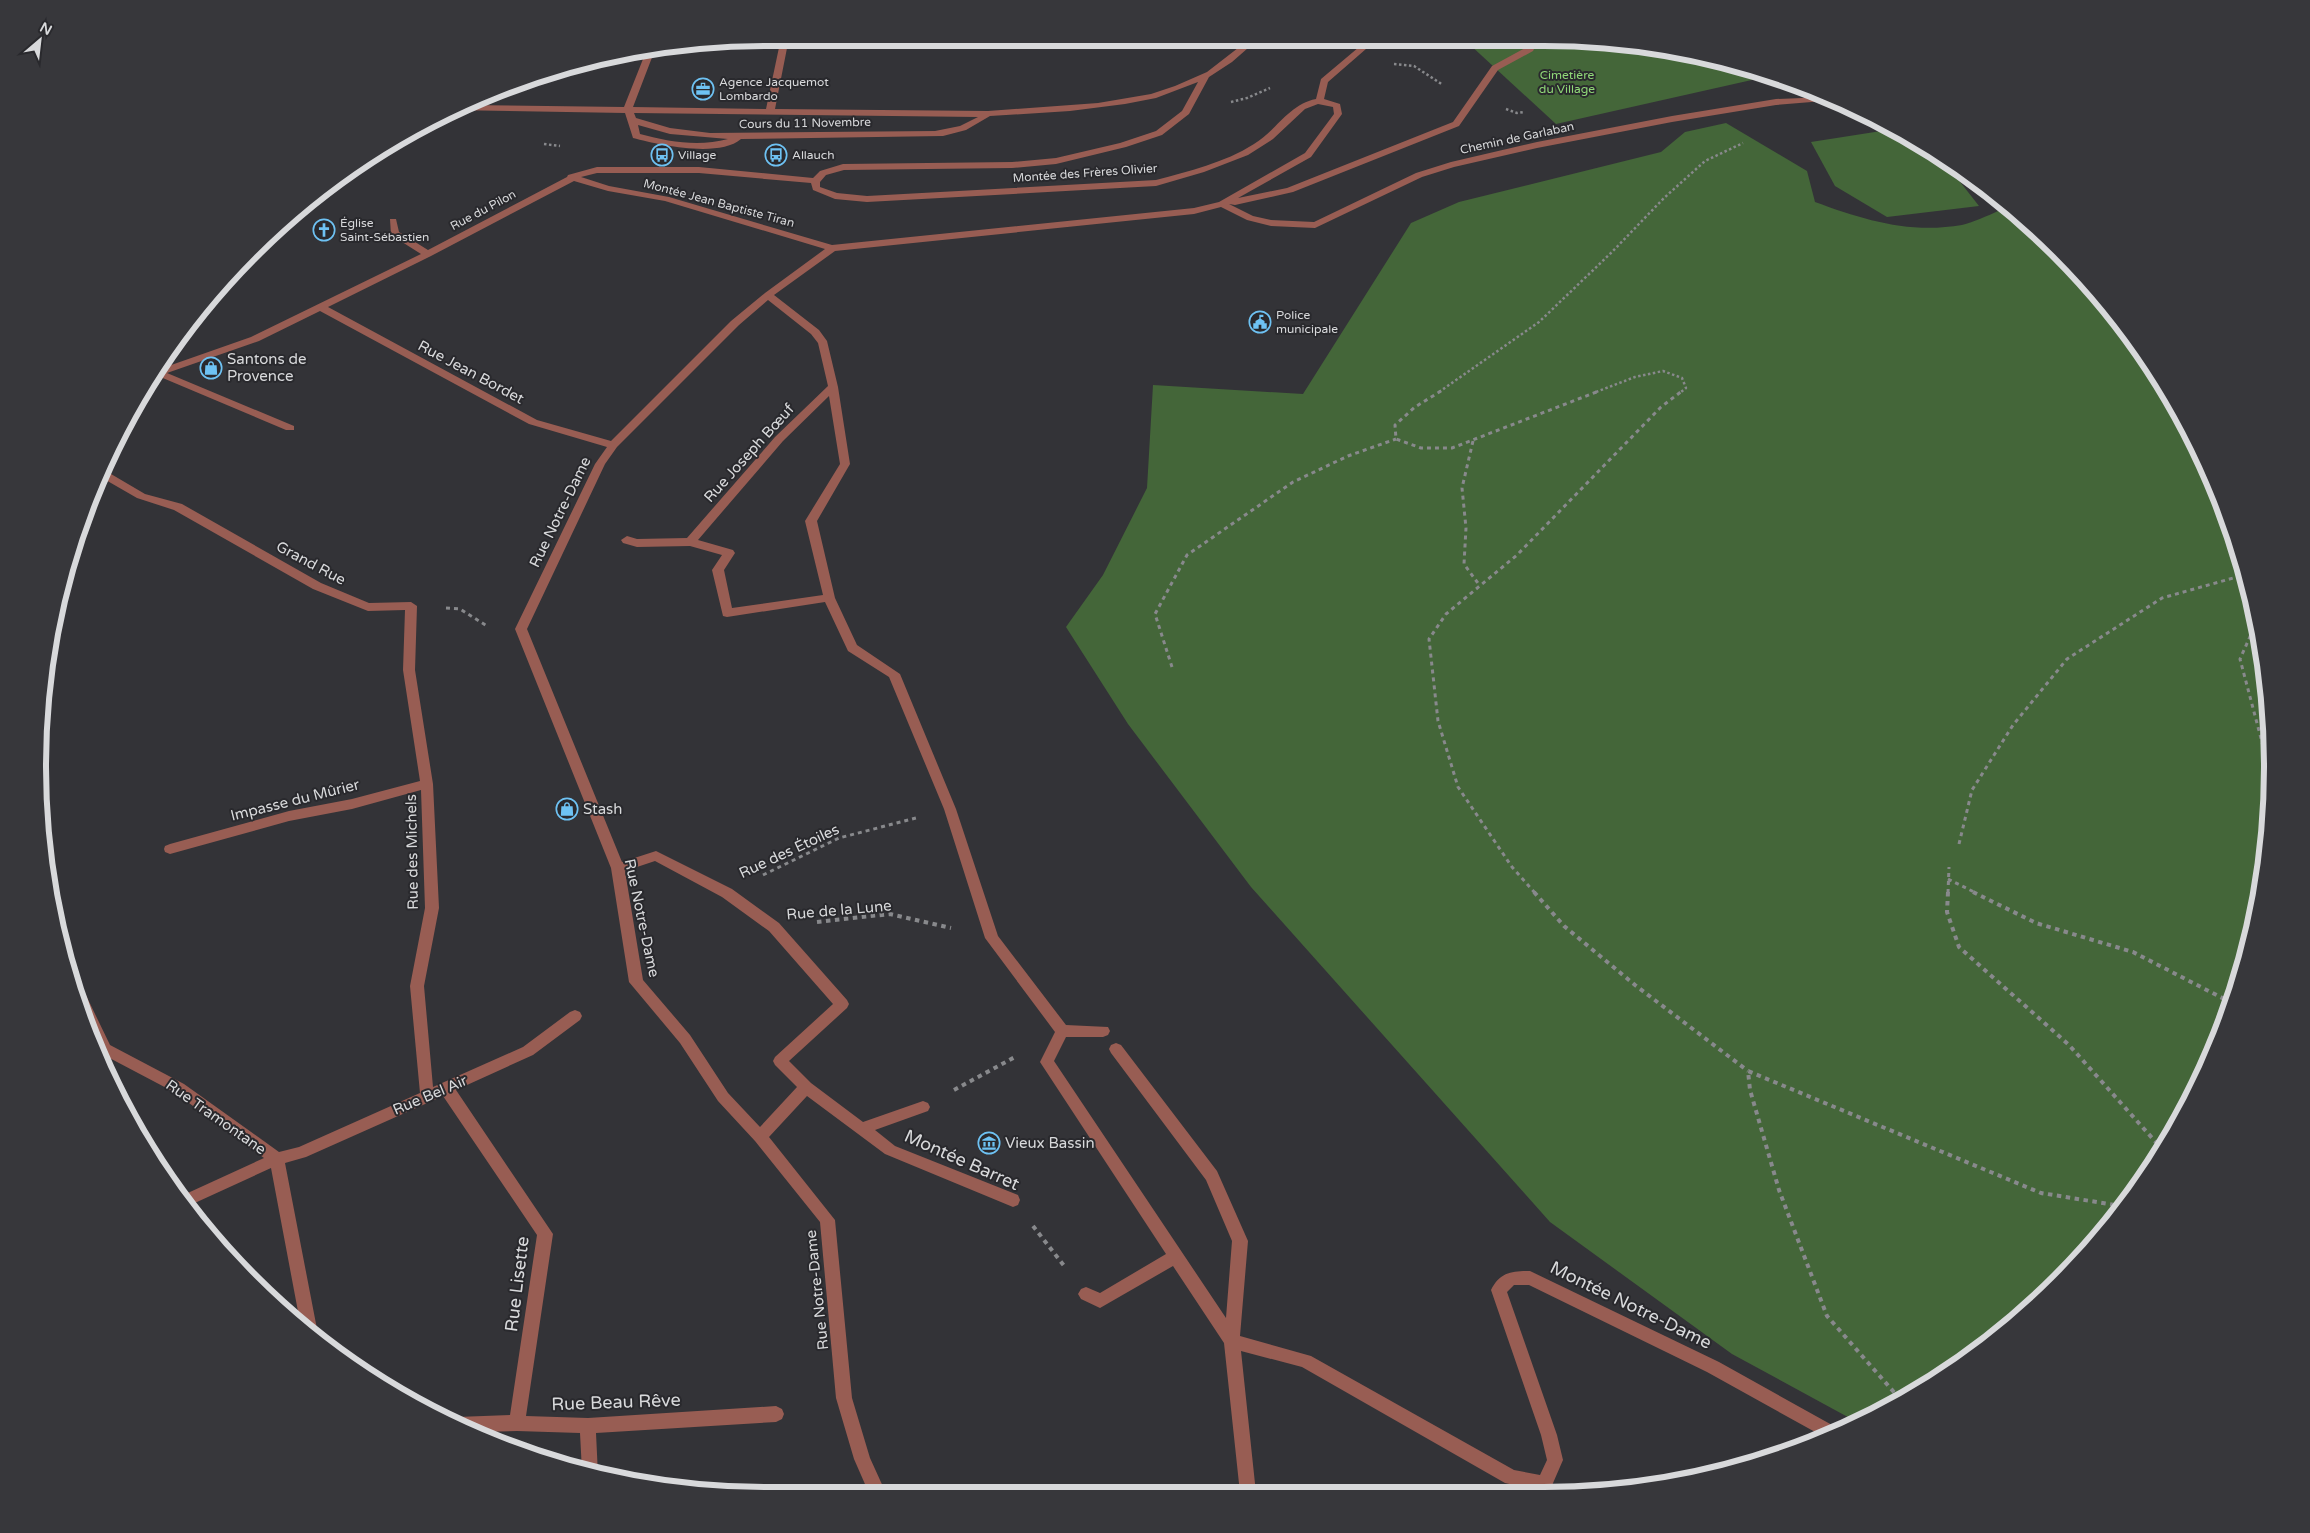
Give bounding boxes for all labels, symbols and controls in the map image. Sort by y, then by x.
north arrow [15,15,65,65]
text: N [37,19,55,39]
park label: Cimetière du Village [1539,68,1595,96]
place label: Agence Jacquemot Lombardo [719,75,829,103]
office icon: Agence Jacquemot Lombardo [691,77,715,101]
street label: Cours du 11 Novembre [739,115,871,131]
street label: Chemin de Garlaban [1459,119,1575,157]
bus stop icon: Village [650,143,674,167]
bus stop icon: Allauch [764,143,788,167]
place label: Village [678,148,716,162]
place label: Allauch [792,148,835,162]
street label: Montée des Frères Olivier [1012,161,1158,185]
street label: Montée Jean Baptiste Tiran [642,176,796,230]
street label: Rue du Pilon [448,187,518,233]
place label: Église Saint-Sébastien [340,216,429,244]
church icon: Église Saint-Sébastien [312,218,336,242]
place label: Police municipale [1276,308,1338,336]
public building icon: Police municipale [1248,310,1272,334]
street label: Rue Jean Bordet [415,336,527,408]
place label: Santons de Provence [227,350,307,385]
shop icon: Santons de Provence [199,356,223,380]
street label: Rue Joseph Bœuf [700,400,798,506]
street label: Rue Notre-Dame [525,454,595,570]
street label: Grand Rue [273,537,349,589]
street label: Impasse du Mûrier [229,775,362,825]
street label: Rue des Michels [402,794,422,910]
shop icon: Stash [555,797,579,821]
place label: Stash [583,800,622,818]
street label: Rue des Étoiles [736,820,842,882]
street label: Rue Notre-Dame [621,857,663,979]
street label: Rue de la Lune [786,896,892,924]
street label: Rue Bel Air [390,1071,470,1119]
street label: Rue Tramontane [162,1076,270,1158]
street label: Montée Barret [901,1125,1023,1195]
museum icon: Vieux Bassin [977,1131,1001,1155]
place label: Vieux Bassin [1005,1134,1095,1152]
street label: Rue Notre-Dame [802,1229,832,1351]
street label: Rue Lisette [500,1235,534,1333]
street label: Montée Notre-Dame [1547,1256,1715,1354]
street label: Rue Beau Rêve [551,1389,681,1415]

